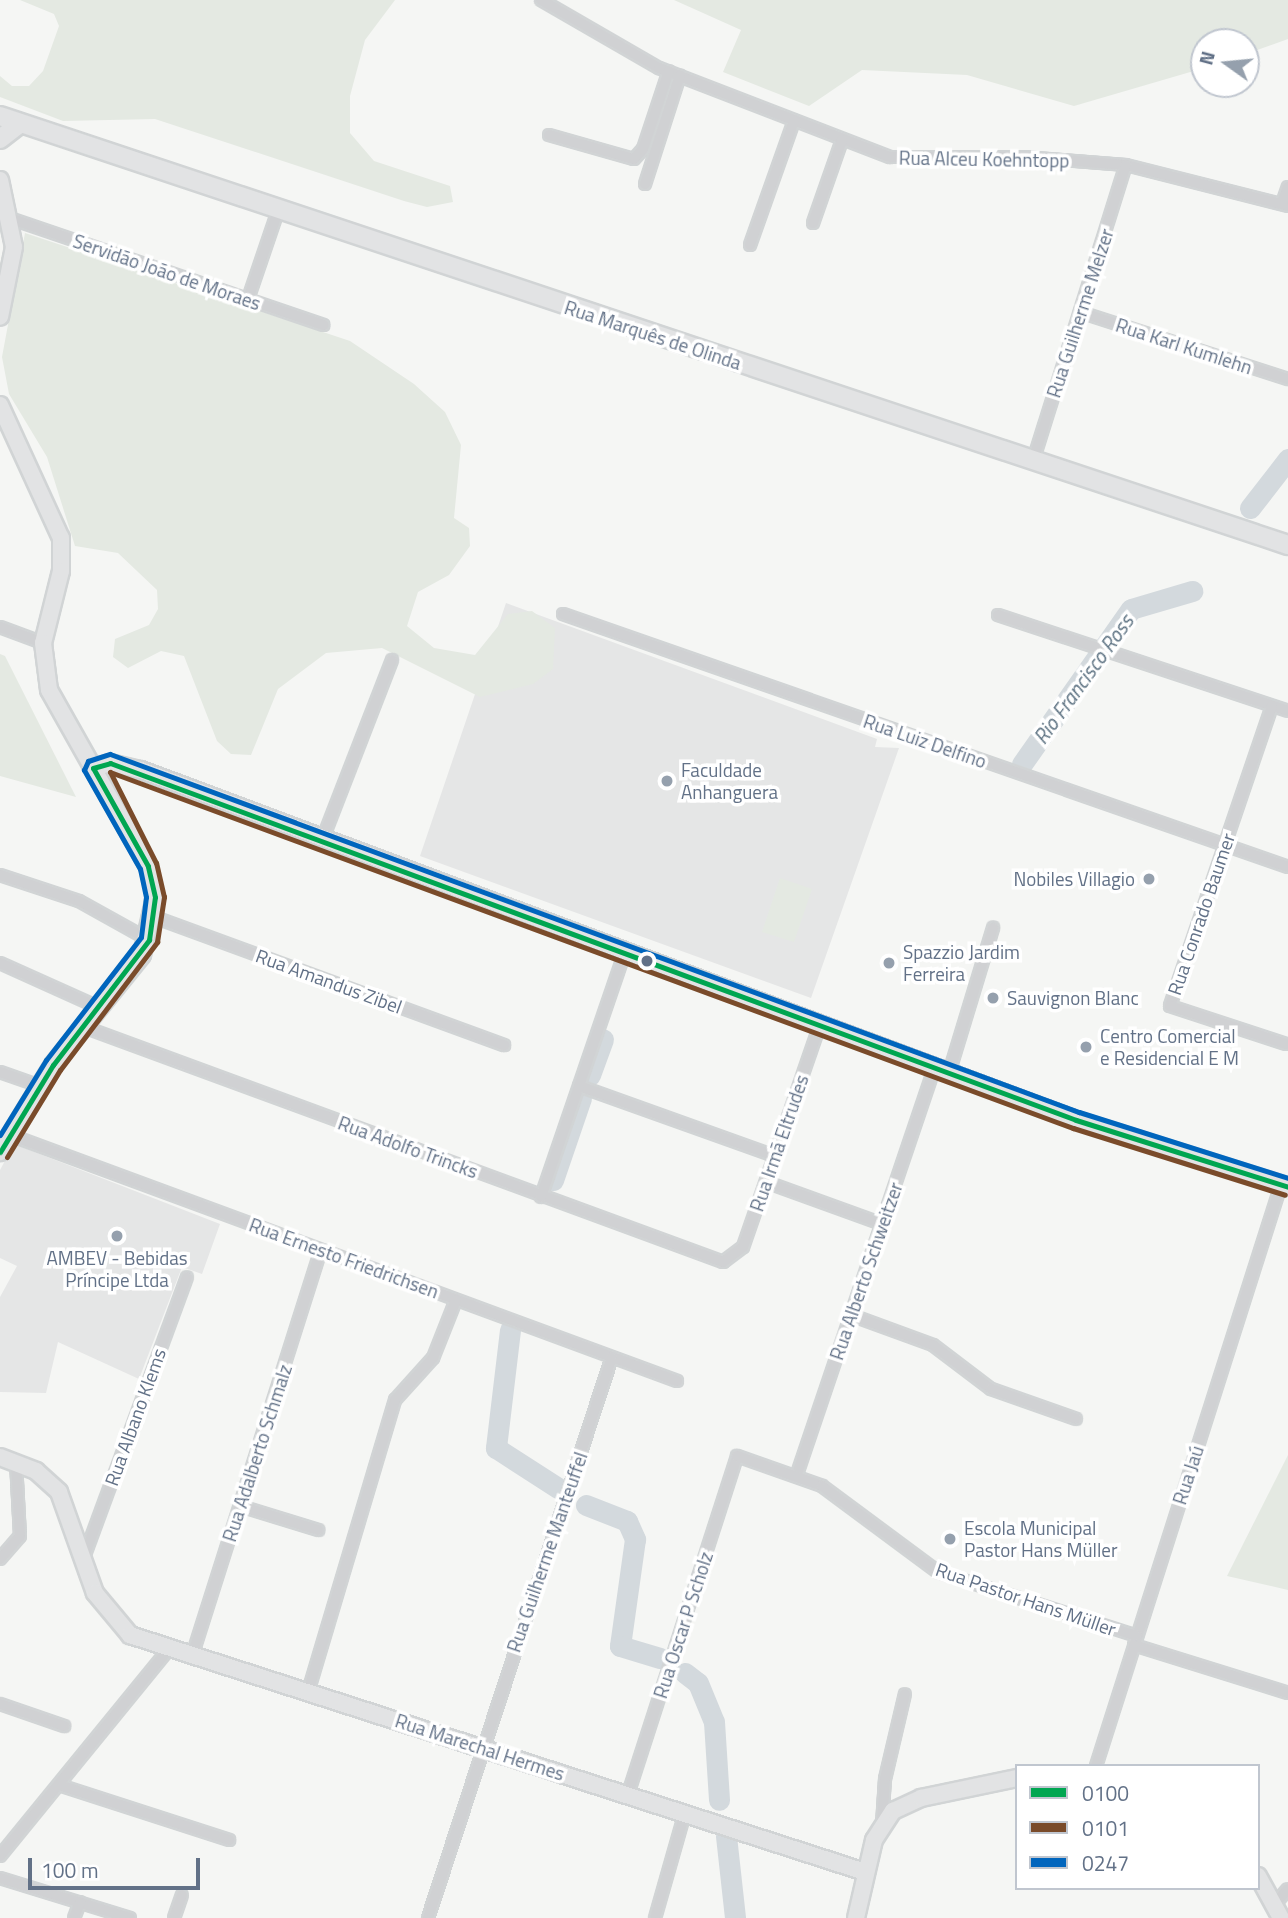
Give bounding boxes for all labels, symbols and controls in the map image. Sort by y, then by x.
north arrow [1190,28,1260,98]
text: N [1190,48,1222,68]
street label: Rua Alceu Koehntopp [899,146,1069,172]
street label: Rua Guilherme Melzer [1042,226,1118,400]
street label: Servidão João de Moraes [70,229,264,315]
street label: Rua Marquês de Olinda [562,296,744,374]
street label: Rua Karl Kumlehn [1113,313,1255,379]
water label: Rio Francisco Ross [1028,609,1138,749]
street label: Rua Luiz Delfino [861,709,989,773]
place label: Faculdade Anhanguera [681,759,778,803]
marker: Faculdade Anhanguera [659,773,675,789]
street label: Rua Conrado Baumer [1163,830,1239,998]
place label: Nobiles Villagio [1014,868,1135,890]
marker: Nobiles Villagio [1141,871,1157,887]
place label: Spazzio Jardim Ferreira [903,941,1020,985]
street label: Rua Amandus Zibel [253,944,405,1018]
unlabelled marker [640,954,654,968]
marker: Spazzio Jardim Ferreira [881,955,897,971]
place label: Sauvignon Blanc [1007,987,1139,1009]
marker: Sauvignon Blanc [985,990,1001,1006]
place label: Centro Comercial e Residencial E M [1100,1025,1239,1069]
marker: Centro Comercial e Residencial E M [1078,1039,1094,1055]
street label: Rua Irmã Eltrudes [745,1072,813,1214]
street label: Rua Adolfo Trincks [335,1111,481,1183]
street label: Rua Alberto Schweitzer [825,1179,907,1363]
street label: Rua Ernesto Friedrichsen [246,1213,442,1303]
marker: AMBEV - Bebidas Príncipe Ltda [109,1228,125,1244]
place label: AMBEV - Bebidas Príncipe Ltda [46,1247,188,1291]
street label: Rua Albano Klems [100,1345,170,1489]
street label: Rua Adalberto Schmalz [218,1362,296,1544]
street label: Rua Jaú [1168,1443,1208,1507]
street label: Rua Guilherme Manteuffel [502,1449,592,1655]
place label: Escola Municipal Pastor Hans Müller [964,1517,1118,1561]
marker: Escola Municipal Pastor Hans Müller [942,1531,958,1547]
street label: Rua Oscar P Scholz [649,1549,717,1701]
street label: Rua Pastor Hans Müller [933,1557,1119,1641]
street label: Rua Marechal Hermes [392,1709,568,1785]
legend [1015,1764,1260,1890]
text: 0100 [1082,1777,1129,1809]
text: 0101 [1082,1812,1129,1844]
scale bar [32,1844,203,1888]
text: 0247 [1082,1847,1129,1879]
text: 100 m [41,1854,98,1886]

